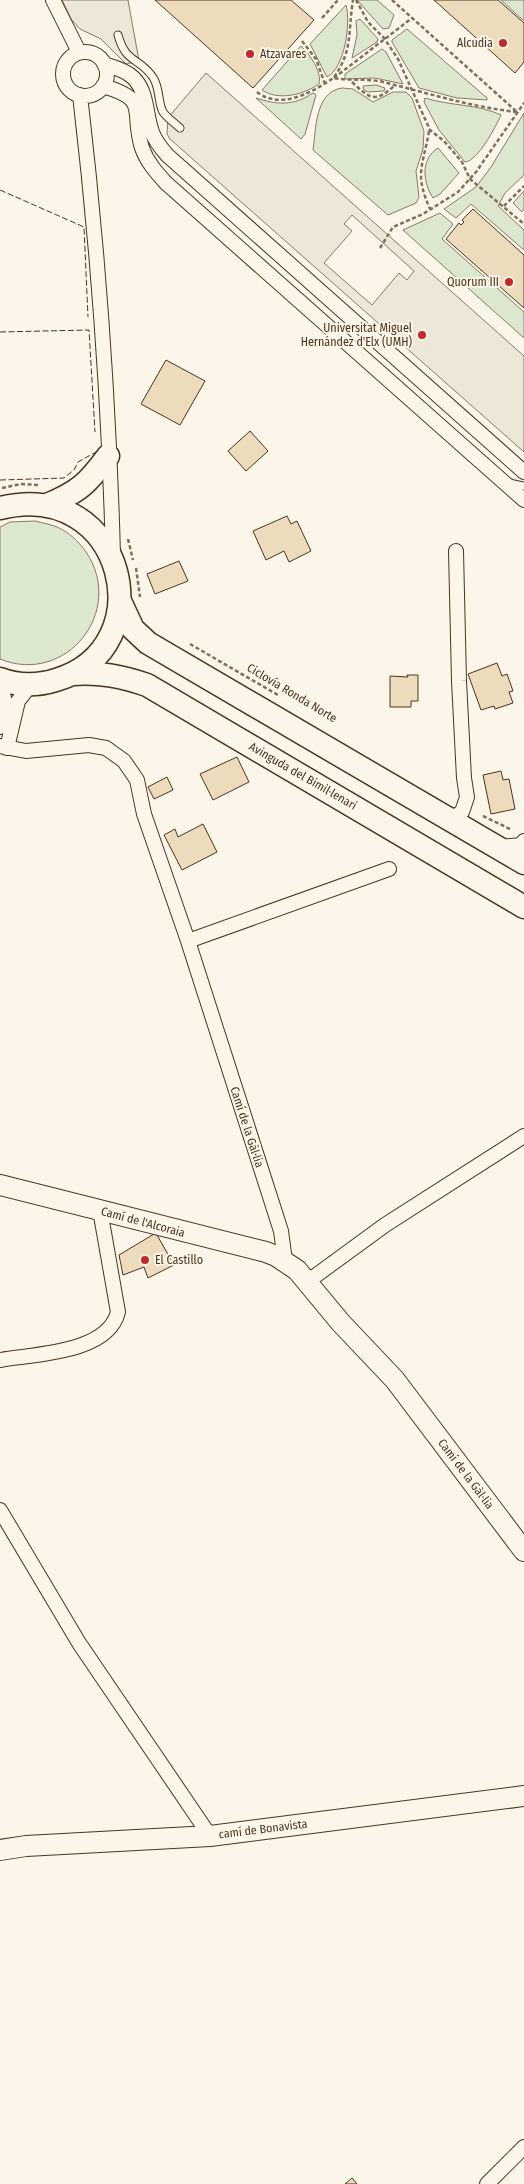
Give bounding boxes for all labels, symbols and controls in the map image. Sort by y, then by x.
place label: Alcudia [457,36,493,50]
marker: Alcudia [497,37,509,49]
place label: Atzavares [260,47,307,61]
marker: Atzavares [244,48,256,60]
place label: Quorum III [447,275,499,289]
marker: Quorum III [503,276,515,288]
place label: Universitat Miguel Hernández d'Elx (UMH) [301,321,412,349]
marker: Universitat Miguel Hernández d'Elx (UMH) [416,329,428,341]
street label: Ciclovía Ronda Norte [245,661,339,725]
street label: Avinguda del Bimil·lenari [247,739,359,813]
street label: Camí de la Gàl·lia [227,1085,267,1169]
street label: Camí de l'Alcoraia [99,1204,187,1240]
place label: El Castillo [155,1253,203,1267]
marker: El Castillo [139,1254,151,1266]
street label: Camí de la Gàl·lia [435,1436,497,1512]
street label: camí de Bonavista [218,1817,308,1841]

